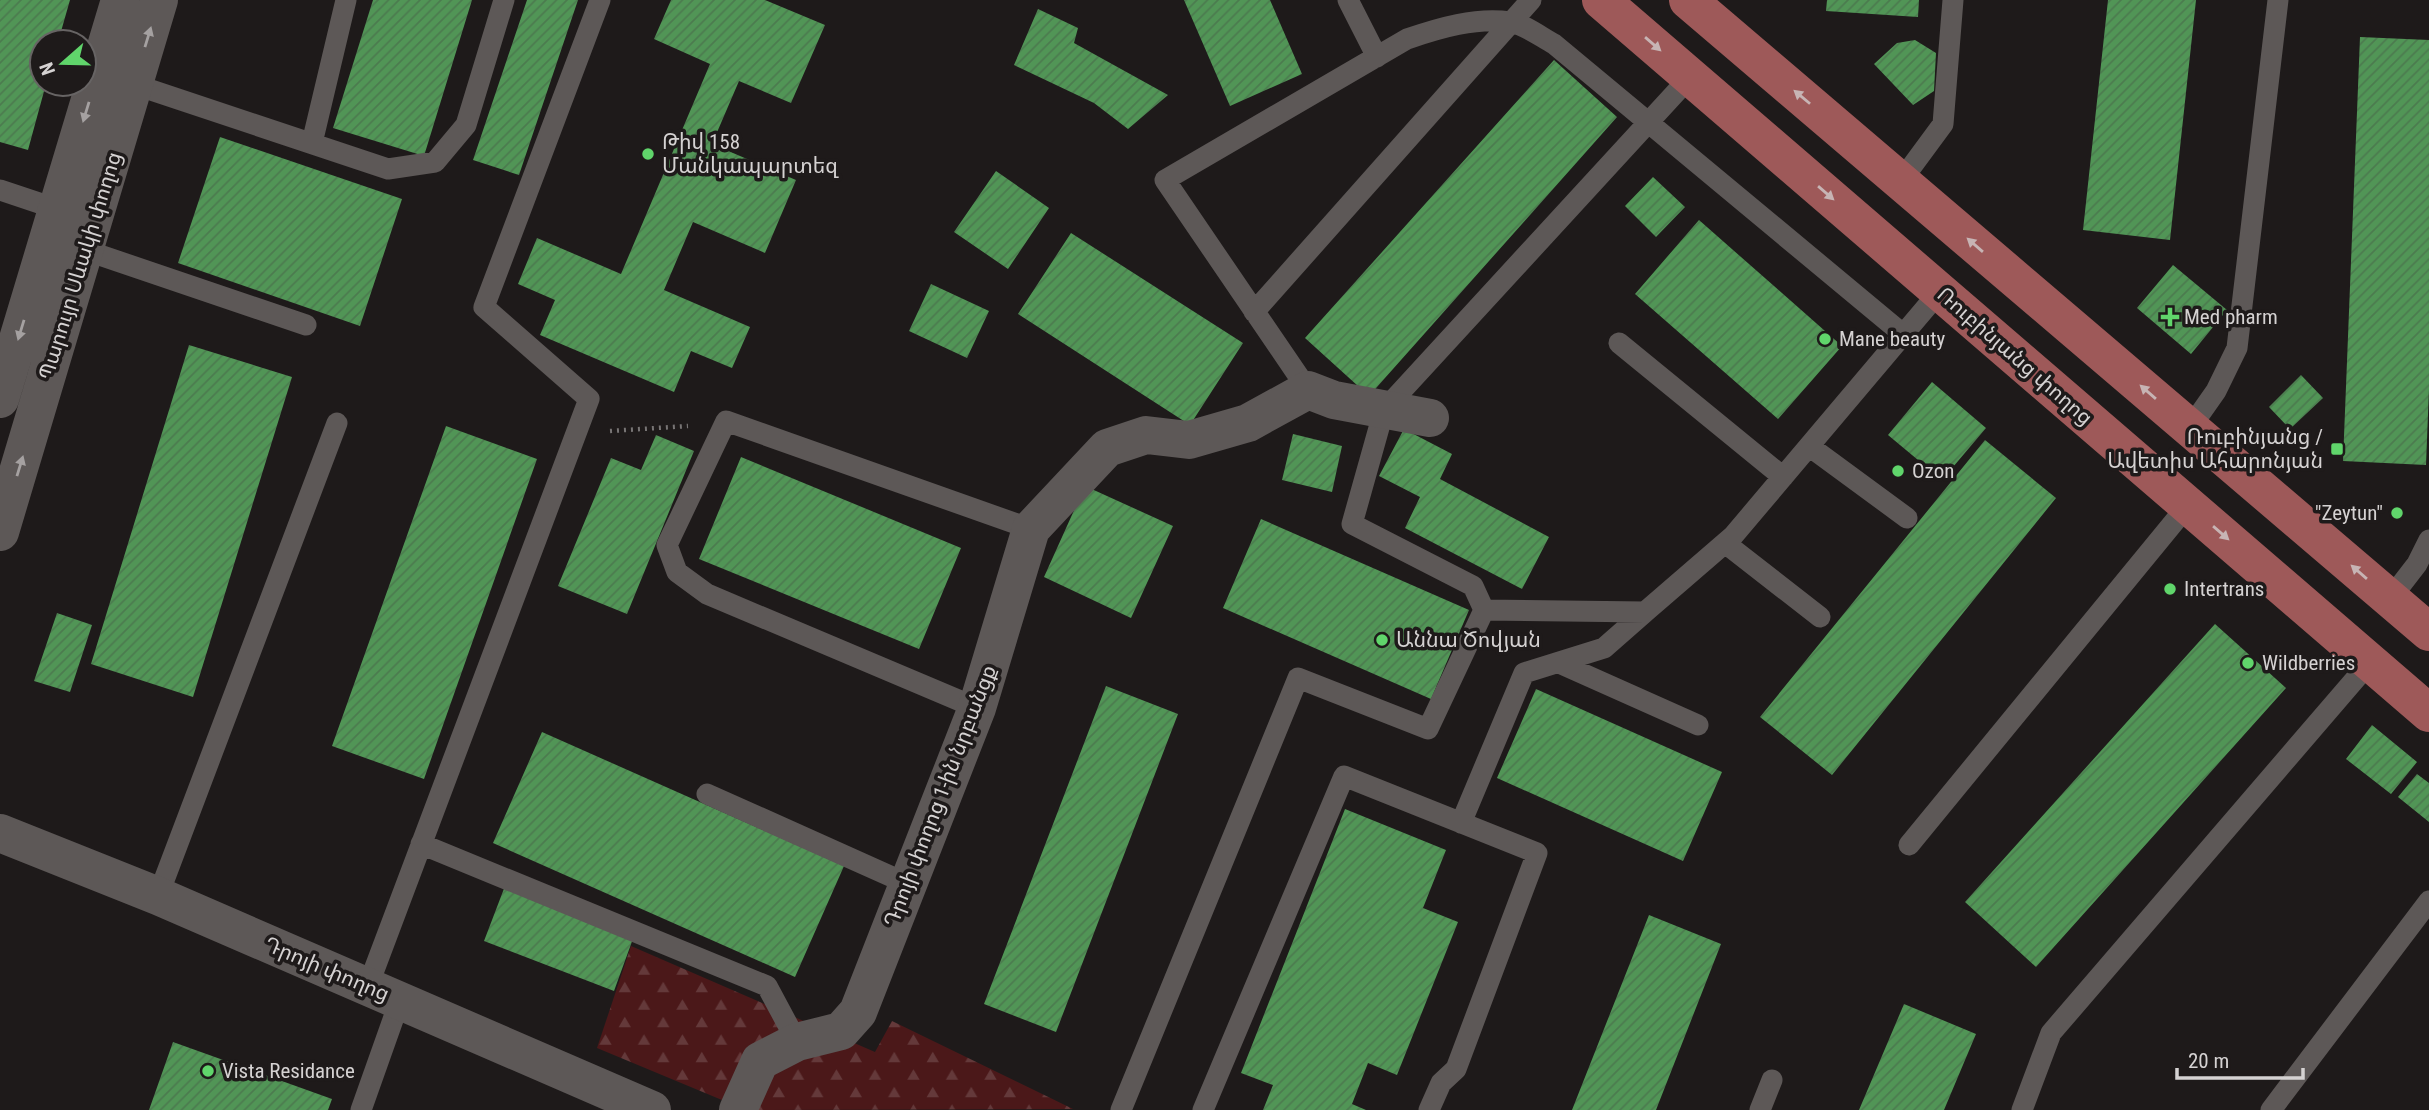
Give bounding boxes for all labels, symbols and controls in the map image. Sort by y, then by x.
one-way arrow [144,26,154,47]
north arrow [28,28,98,98]
one-way arrow [1645,36,1662,51]
text: N [35,59,60,78]
one-way arrow [1794,90,1811,105]
one-way arrow [81,102,91,123]
place label: Թիվ 158 Մանկապարտեզ [662,130,839,178]
marker: Թիվ 158 Մանկապարտեզ [640,146,656,162]
street label: Պարույր Սևակի փողոց [34,149,126,383]
one-way arrow [1817,185,1835,201]
one-way arrow [1967,238,1984,253]
street label: Ռուբինյանց փողոց [1933,282,2097,430]
place label: Med pharm [2184,305,2278,329]
marker: Med pharm [2162,309,2178,325]
one-way arrow [15,320,25,341]
place label: Mane beauty [1839,327,1945,351]
marker: Mane beauty [1817,331,1833,347]
one-way arrow [2140,385,2157,400]
place label: Ռուբինյանց / Ավետիս Ահարոնյան [2107,425,2323,473]
marker: Ռուբինյանց / Ավետիս Ահարոնյան [2329,441,2345,457]
one-way arrow [15,455,25,476]
place label: Ozon [1912,459,1954,483]
marker: Ozon [1890,463,1906,479]
place label: "Zeytun" [2315,501,2383,525]
marker: "Zeytun" [2389,505,2405,521]
one-way arrow [2212,525,2230,541]
one-way arrow [2350,565,2367,580]
place label: Intertrans [2184,577,2264,601]
marker: Intertrans [2162,581,2178,597]
place label: Աննա Ծովյան [1396,628,1541,652]
marker: Աննա Ծովյան [1374,632,1390,648]
place label: Wildberries [2262,651,2355,675]
marker: Wildberries [2240,655,2256,671]
street label: Դրոյի փողոց 1-ին նրբանցք [879,662,1001,930]
street label: Դրոյի փողոց [261,932,393,1006]
scale bar [2177,1036,2303,1080]
text: 20 m [2188,1049,2229,1073]
place label: Vista Residance [222,1059,355,1083]
marker: Vista Residance [200,1063,216,1079]

